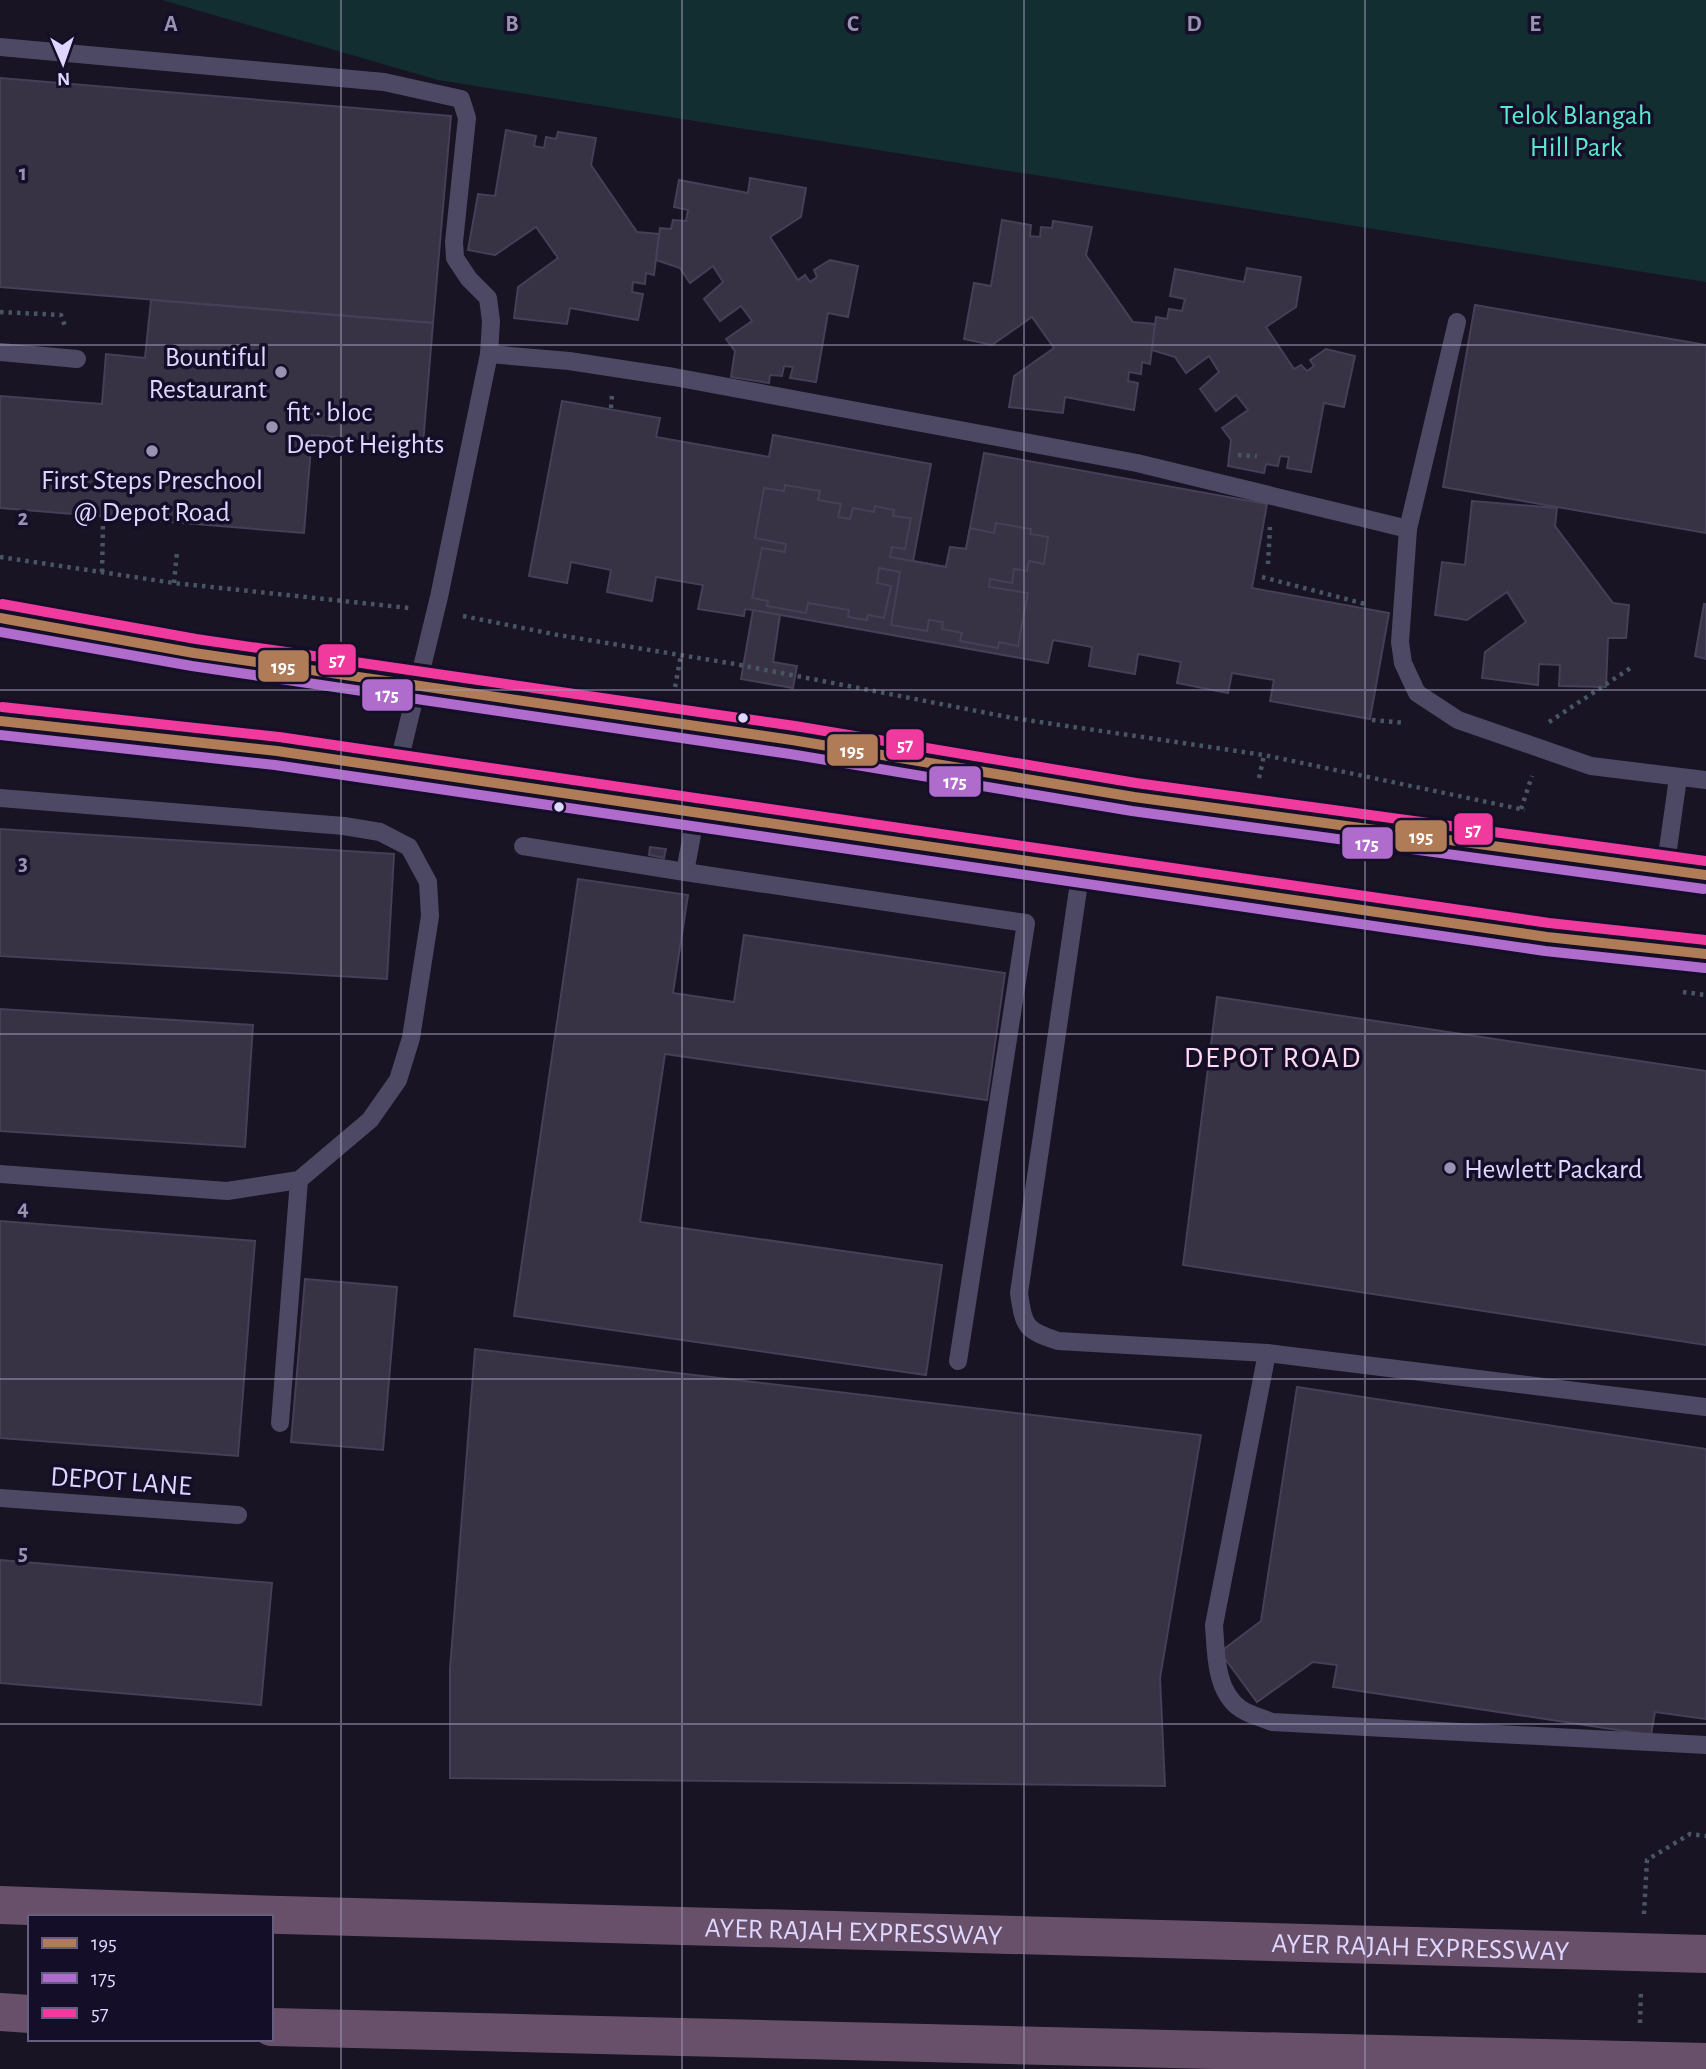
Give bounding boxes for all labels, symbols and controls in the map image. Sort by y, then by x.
text: A [164,13,178,36]
text: B [505,13,519,36]
text: C [847,13,859,36]
text: D [1186,13,1202,36]
text: E [1529,13,1541,36]
north arrow [28,28,98,98]
text: N [57,69,70,88]
park label: Telok Blangah Hill Park [1500,102,1652,162]
text: 1 [19,162,27,185]
place label: Bountiful Restaurant [149,344,267,404]
marker: Bountiful Restaurant [273,364,289,380]
place label: fit · bloc Depot Heights [286,399,444,459]
marker: fit · bloc Depot Heights [264,419,280,435]
marker: First Steps Preschool @ Depot Road [144,443,160,459]
place label: First Steps Preschool @ Depot Road [41,467,263,527]
text: 2 [18,507,29,530]
line badge: 57 [317,643,357,676]
line badge: 195 [257,649,310,683]
text: 57 [329,651,345,670]
text: 195 [271,658,295,677]
line badge: 175 [361,678,414,712]
text: 175 [375,686,399,705]
unlabelled marker [736,711,750,725]
line badge: 57 [885,728,925,761]
line badge: 195 [826,733,879,767]
text: 57 [897,736,913,755]
text: 195 [840,742,864,761]
line badge: 175 [928,765,982,798]
text: 175 [943,773,967,792]
unlabelled marker [552,800,566,814]
line badge: 57 [1453,812,1494,846]
line badge: 195 [1394,819,1448,853]
text: 57 [1465,821,1481,840]
line badge: 175 [1341,826,1394,860]
text: 195 [1409,828,1433,847]
text: 175 [1355,835,1379,854]
text: 3 [18,852,28,875]
district label: DEPOT ROAD [1184,1043,1362,1073]
place label: Hewlett Packard [1464,1156,1643,1184]
marker: Hewlett Packard [1442,1160,1458,1176]
text: 4 [17,1197,29,1220]
street label: DEPOT LANE [49,1463,192,1501]
text: 5 [18,1542,28,1565]
legend [28,1915,273,2041]
street label: AYER RAJAH EXPRESSWAY [704,1915,1003,1951]
street label: AYER RAJAH EXPRESSWAY [1271,1930,1570,1966]
text: 195 [91,1933,117,1954]
text: 175 [91,1968,116,1989]
text: 57 [91,2003,109,2024]

